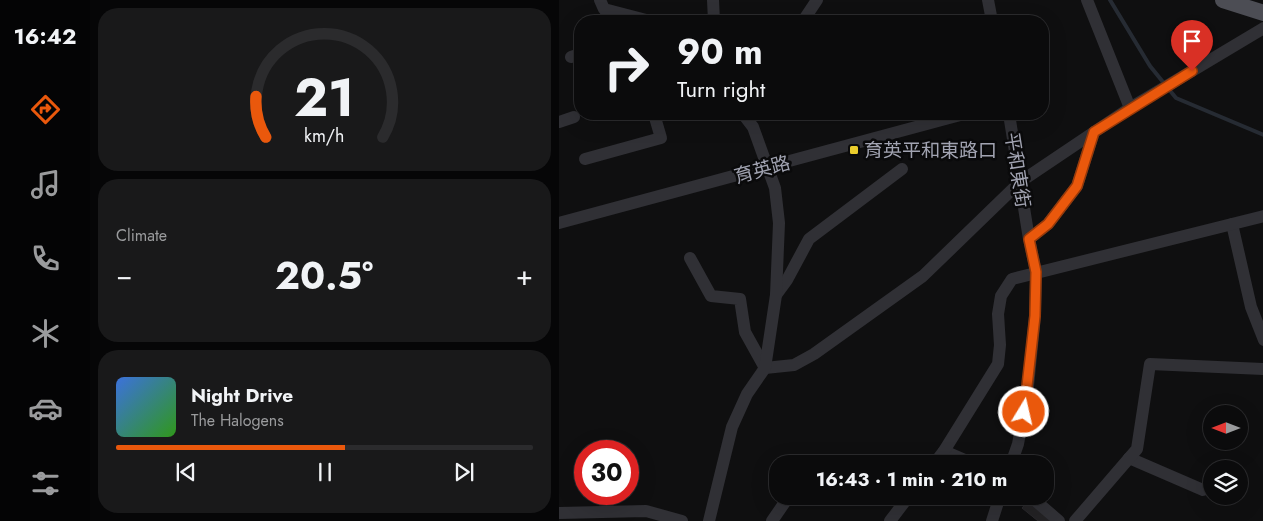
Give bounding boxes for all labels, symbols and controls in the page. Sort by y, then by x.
text: 16:42 [14,20,76,52]
pin [1171,20,1213,71]
text: 90 m [677,27,763,77]
icon: arrive [1178,27,1206,55]
icon: right [594,35,659,100]
text: 21 [294,60,355,136]
text: Turn right [677,73,765,105]
icon: directions [28,92,63,127]
text: km/h [304,123,345,149]
street label: 平和東街 [998,130,1037,210]
place label: 育英平和東路口 [864,137,997,164]
marker: 育英平和東路口 [848,144,860,156]
street label: 育英路 [731,149,793,190]
icon: music [28,167,63,202]
text: Climate [116,224,167,247]
icon: phone [28,241,63,276]
text: 20.5° [275,248,373,303]
text: − [116,255,133,296]
text: + [516,255,533,296]
icon: climate [28,316,63,351]
text: Night Drive [191,382,293,409]
position arrow [997,385,1049,437]
icon: car [28,391,63,426]
north arrow [1203,405,1248,450]
map controls [1203,405,1248,505]
text: The Halogens [191,409,284,432]
speed limit sign: 30 [574,440,639,505]
icon: previous [172,458,200,486]
icon: pause [311,458,339,486]
icon: next [450,458,478,486]
button: layers [1203,460,1248,505]
icon: filters [28,466,63,501]
text: 16:43 · 1 min · 210 m [816,466,1007,493]

